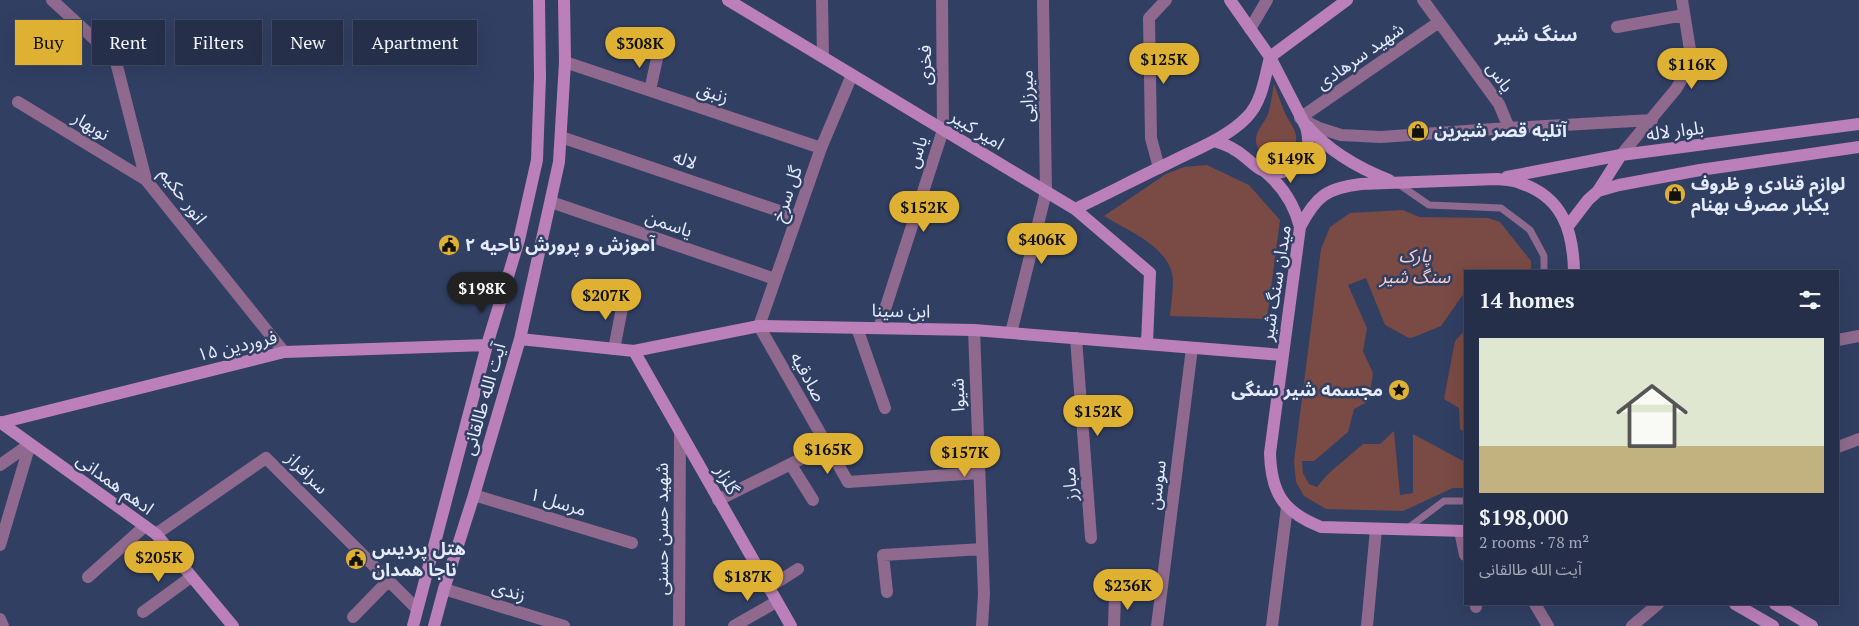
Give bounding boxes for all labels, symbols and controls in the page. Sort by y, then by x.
street label: شهید سرهادی [1311,16,1408,94]
chip: Buy [15,20,82,65]
chip: Rent [92,20,165,65]
chip: Filters [175,20,262,65]
chip: New [272,20,343,65]
chip: Apartment [353,20,477,65]
district label: سنگ شیر [1494,21,1577,46]
pin: $308K [605,27,675,69]
text: $308K [616,32,664,54]
pin: $125K [1129,42,1199,85]
street label: فخری [912,45,936,85]
text: $125K [1140,48,1188,70]
pin: $116K [1657,48,1727,90]
text: $116K [1668,53,1716,75]
street label: یاس [1482,56,1520,97]
street label: میرزایی [1014,70,1038,122]
street label: زنبق [694,76,732,109]
street label: امیر کبیر [945,103,1009,155]
street label: نوبهار [68,104,114,146]
street label: بلوار لاله [1645,115,1705,145]
place label: آتلیه قصر شیرین [1434,118,1568,142]
shop icon: آتلیه قصر شیرین [1406,119,1430,143]
street label: یاس [900,133,932,171]
pin: $149K [1256,142,1326,184]
street label: لاله [670,144,701,174]
text: $149K [1267,147,1315,169]
street label: انور حکیم [153,162,213,230]
street label: گل سرخ [765,162,809,225]
place label: لوازم قنادی و ظروف یکبار مصرف بهنام [1691,171,1845,218]
shop icon: لوازم قنادی و ظروف یکبار مصرف بهنام [1663,182,1687,206]
pin: $152K [889,190,959,233]
text: $152K [900,196,948,218]
street label: یاسمن [643,204,696,242]
pin: $406K [1007,222,1077,265]
street label: میدان سنگ شیر [1254,223,1296,343]
text: $406K [1018,228,1066,250]
place label: آموزش و پرورش ناحیه ۲ [465,232,656,257]
public building icon: آموزش و پرورش ناحیه ۲ [437,233,461,257]
park label: پارک سنگ شیر [1378,243,1451,288]
pin: $198K [447,272,517,314]
text: $198K [458,277,506,299]
pin: $207K [571,278,641,321]
text: $207K [582,284,630,306]
text: 14 homes [1479,286,1575,314]
icon: filters [1796,286,1824,314]
street label: ابن سینا [871,297,931,323]
street label: ۱۵ فروردین [194,324,279,366]
street label: آیت الله طالقانی [456,339,511,458]
street label: صادقیه [785,347,832,406]
icon: home [1607,371,1697,461]
place label: مجسمه شیر سنگی [1231,377,1383,401]
street label: شیوا [944,378,970,412]
place icon: مجسمه شیر سنگی [1387,378,1411,402]
pin: $152K [1063,394,1133,437]
text: $152K [1074,400,1122,422]
pin: $165K [793,432,863,475]
pin: $157K [930,436,1000,478]
text: $165K [804,438,852,460]
text: $157K [941,441,989,463]
street label: سرافراز [281,445,334,499]
street label: ادهم همدانی [71,447,159,521]
street label: سوسن [1141,459,1171,511]
street label: گلزار [710,460,746,499]
street label: شهید حسن حسنی [649,463,673,595]
street label: مبارز [1056,466,1082,503]
street label: مرسل ۱ [527,481,590,521]
text: $198,000 [1479,503,1568,531]
text: 2 rooms · 78 m² [1479,531,1589,553]
place label: هتل پردیس ناجا همدان [372,536,466,581]
pin: $205K [124,540,194,583]
text: $205K [135,546,183,568]
public building icon: هتل پردیس ناجا همدان [344,547,368,571]
text: آیت الله طالقانی [1479,558,1582,580]
pin: $187K [713,560,783,602]
text: $187K [724,565,772,587]
pin: $236K [1093,568,1163,611]
street label: زندی [489,574,529,607]
text: $236K [1104,574,1152,596]

